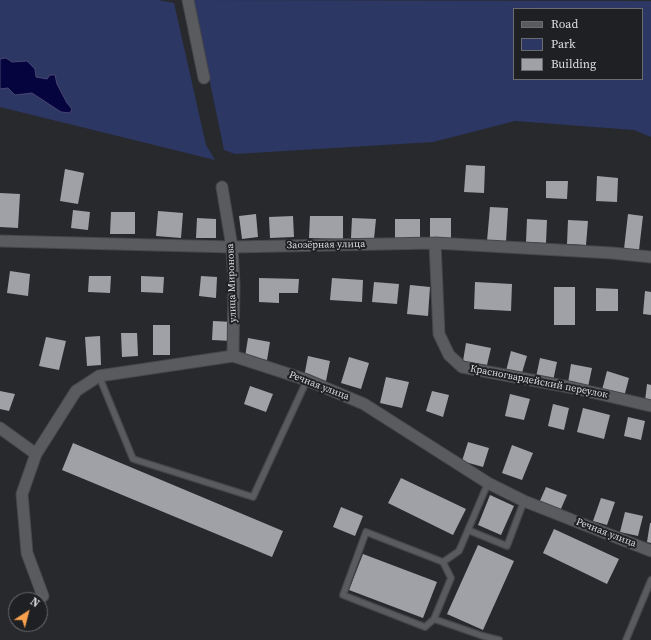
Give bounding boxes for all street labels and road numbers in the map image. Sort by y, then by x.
street label: Заозёрная улица [287,238,365,252]
street label: улица Миронова [225,243,239,323]
street label: Красногвардейский переулок [469,363,609,401]
street label: Речная улица [287,369,351,403]
street label: Речная улица [574,516,638,550]

